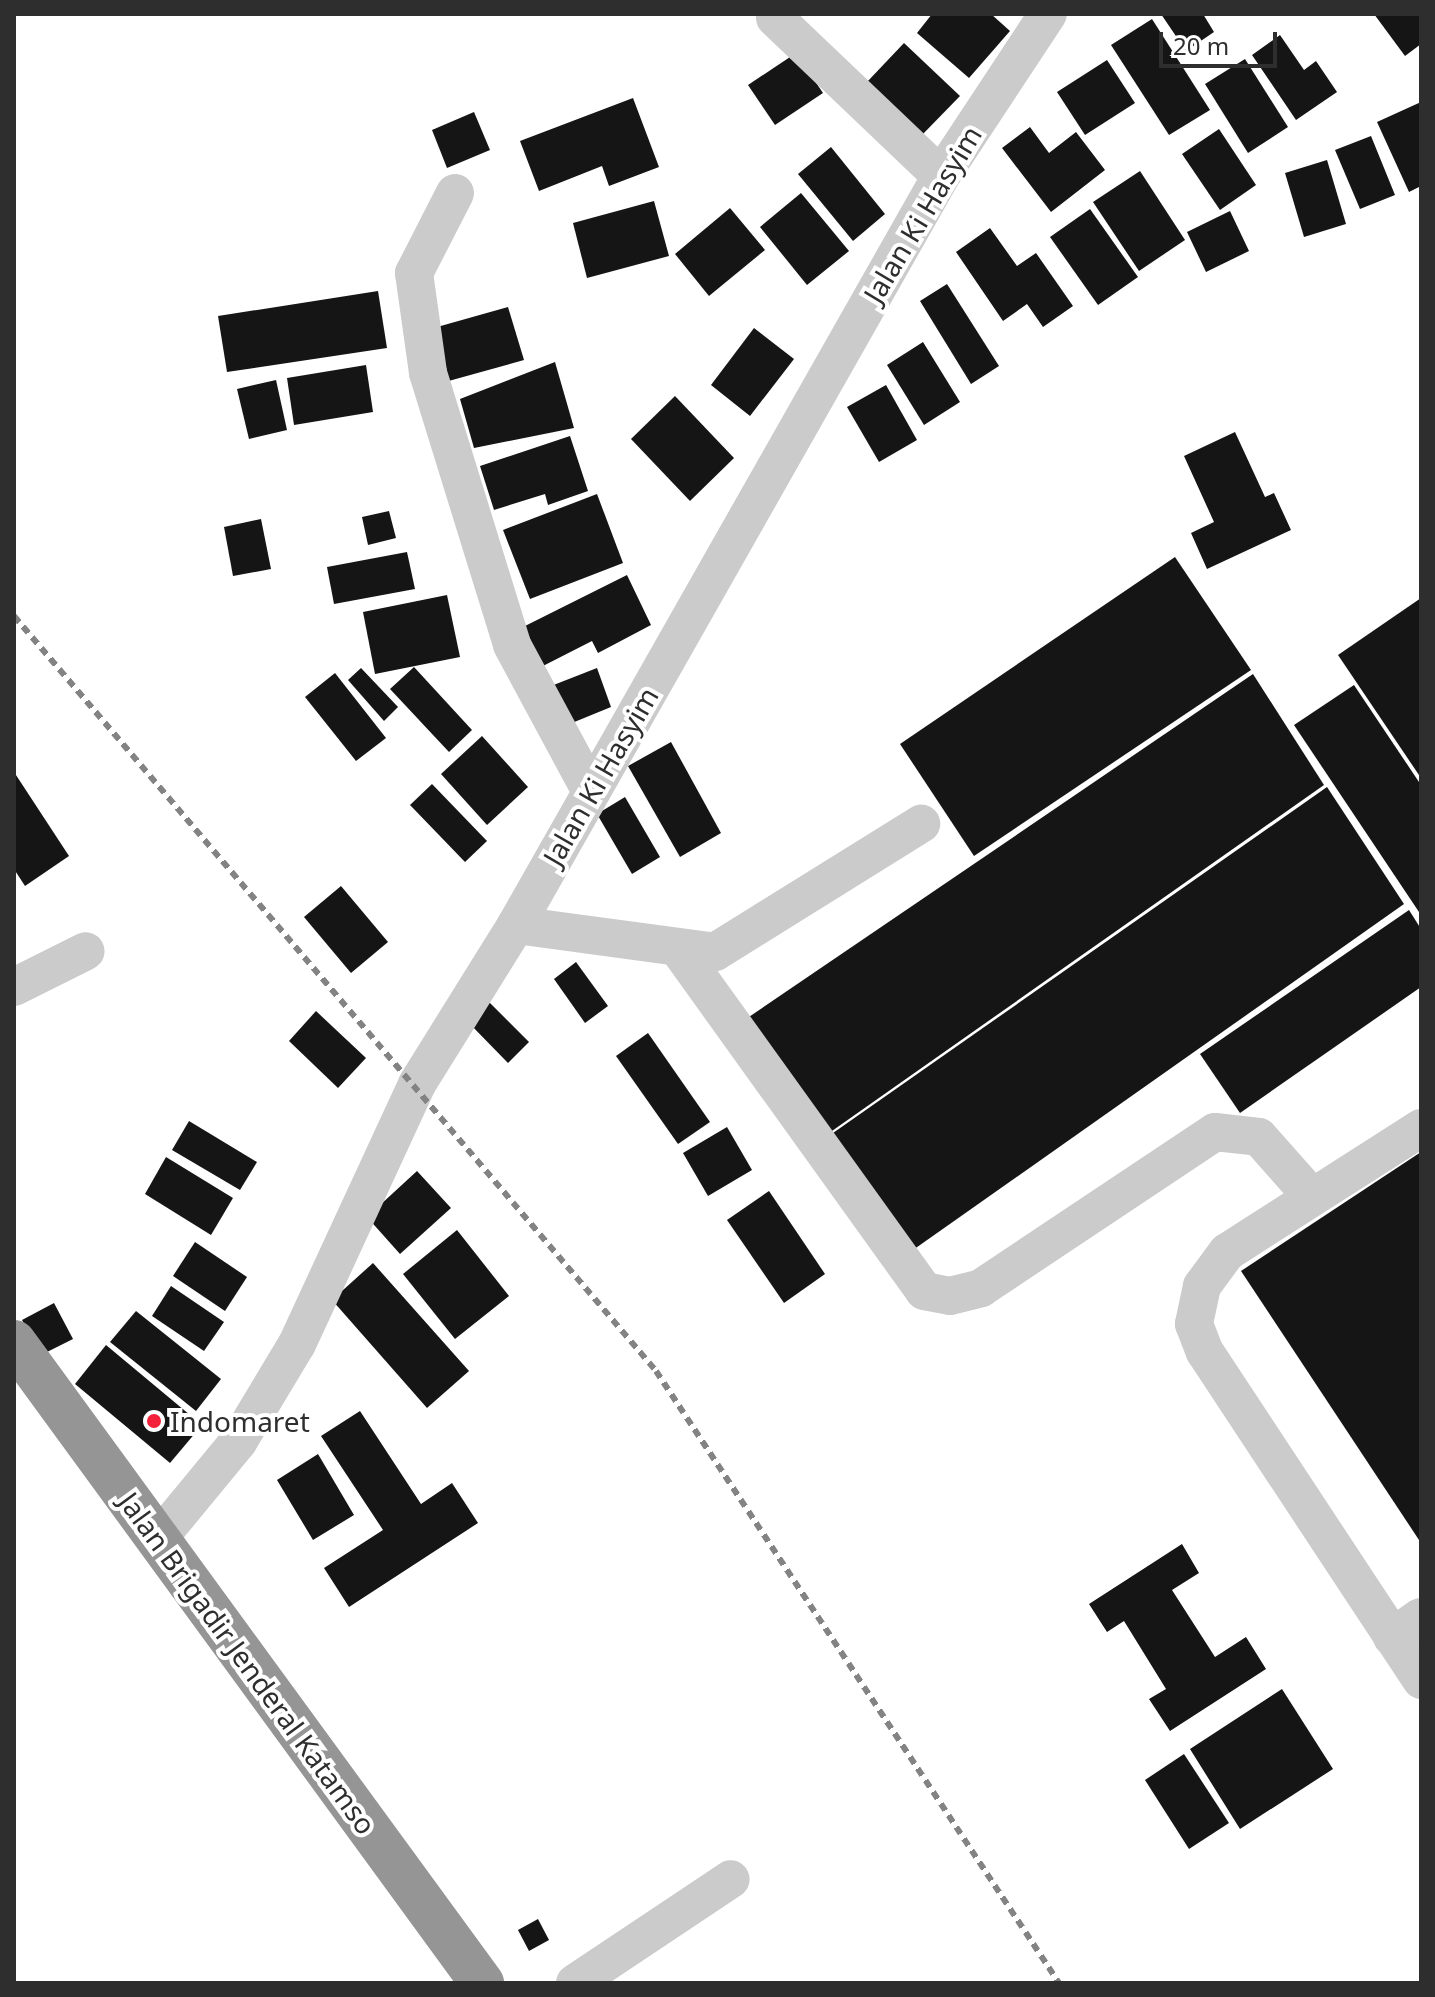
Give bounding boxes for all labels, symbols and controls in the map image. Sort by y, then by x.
scale bar [1163,16,1281,66]
text: 20 m [1173,29,1229,62]
street label: Jalan Ki Hasyim [856,120,988,308]
street label: Jalan Ki Hasyim [535,681,665,871]
place label: Indomaret [170,1404,310,1438]
marker: Indomaret [145,1412,163,1430]
street label: Jalan Brigadir Jenderal Katamso [113,1485,383,1841]

